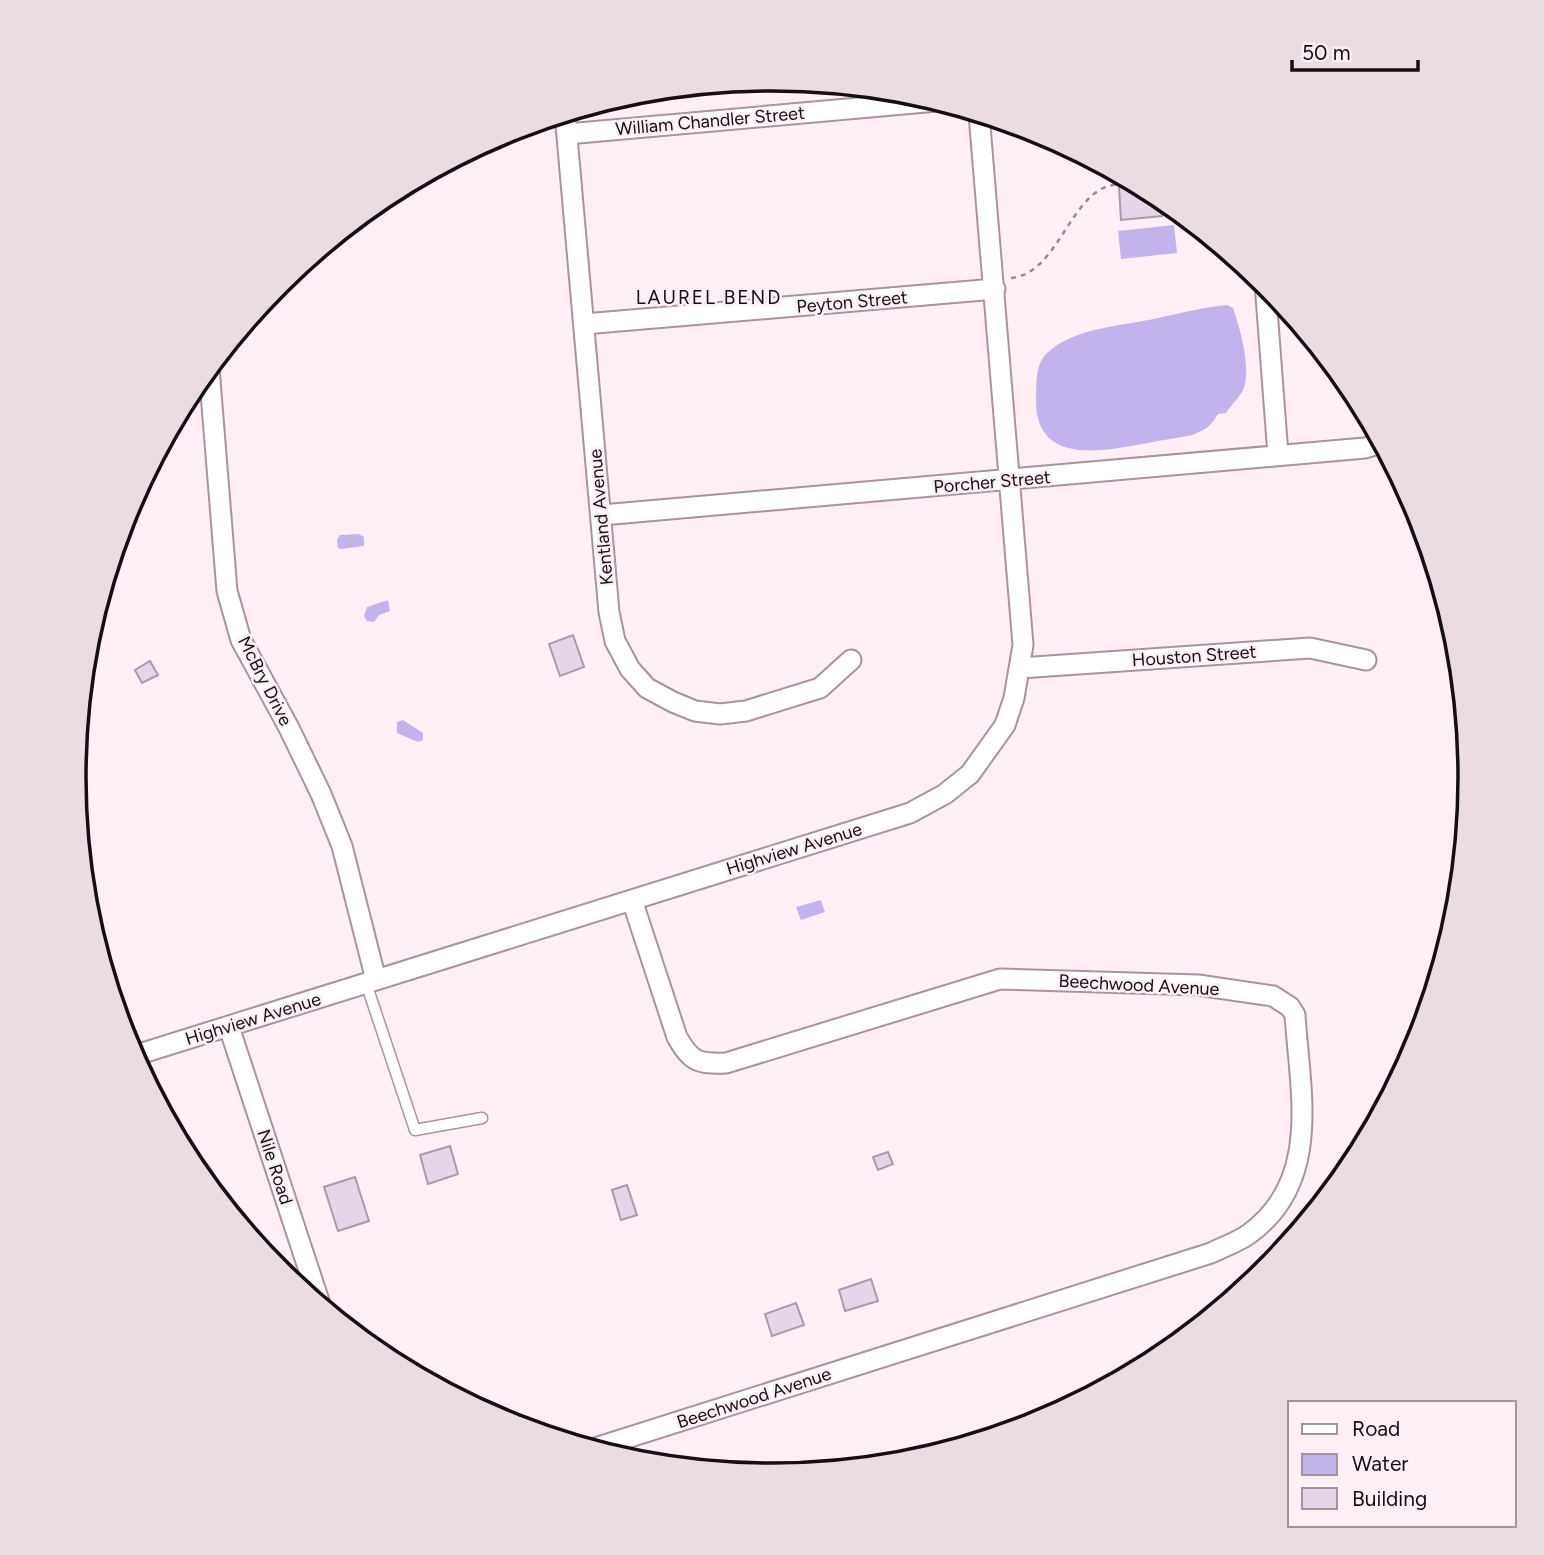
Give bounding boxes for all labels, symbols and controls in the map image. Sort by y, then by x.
scale bar [1292,28,1418,72]
text: 50 m [1302,40,1351,65]
street label: William Chandler Street [614,102,806,140]
district label: LAUREL BEND [636,286,782,309]
street label: Peyton Street [796,286,909,318]
street label: Kentland Avenue [584,448,618,586]
street label: Porcher Street [933,466,1052,498]
street label: McBry Drive [233,633,297,730]
street label: Houston Street [1131,641,1257,671]
street label: Highview Avenue [723,818,865,880]
street label: Beechwood Avenue [1058,970,1220,1000]
street label: Highview Avenue [182,988,324,1050]
street label: Nile Road [253,1127,297,1207]
street label: Beechwood Avenue [674,1363,834,1433]
legend [1288,1401,1516,1527]
text: Road [1352,1416,1400,1441]
text: Water [1352,1451,1408,1476]
text: Building [1352,1486,1427,1511]

